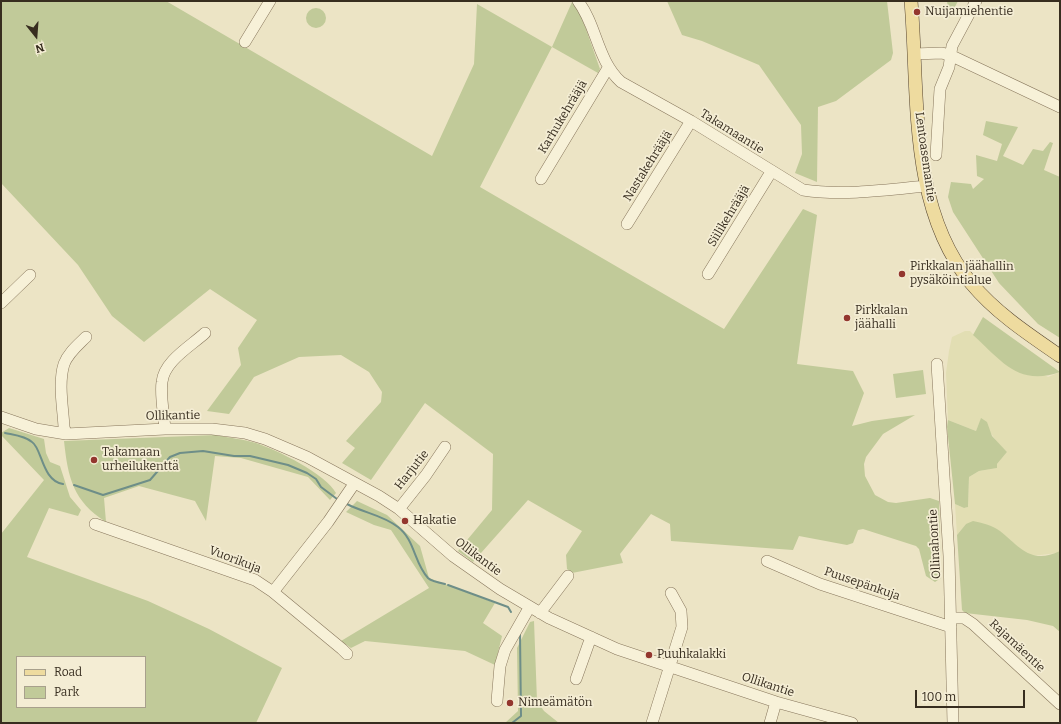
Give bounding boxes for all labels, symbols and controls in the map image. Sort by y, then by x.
place label: Nuijamiehentie [925,5,1013,19]
marker: Nuijamiehentie [912,7,922,17]
north arrow [16,16,56,56]
text: N [34,40,46,55]
street label: Karhukehrääjä [535,78,591,156]
street label: Takamaantie [697,107,767,157]
street label: Lentoasemantie [912,111,938,203]
street label: Nastakehrääjä [621,128,675,204]
street label: Siilikehrääjä [705,183,753,249]
place label: Pirkkalan jäähallin pysäköintialue [910,260,1014,288]
marker: Pirkkalan jäähallin pysäköintialue [897,269,907,279]
place label: Pirkkalan jäähalli [855,304,908,332]
marker: Pirkkalan jäähalli [842,313,852,323]
street label: Ollikantie [146,408,200,424]
place label: Takamaan urheilukenttä [102,446,179,474]
street label: Harjutie [392,447,432,493]
marker: Takamaan urheilukenttä [89,455,99,465]
street label: Ollinahontie [926,509,944,579]
place label: Hakatie [413,514,456,528]
marker: Hakatie [400,516,410,526]
street label: Ollikantie [452,535,504,579]
street label: Vuorikuja [207,543,263,577]
street label: Puusepänkuja [822,564,902,604]
street label: Rajamäentie [986,617,1048,675]
place label: Puuhkalakki [657,648,726,662]
marker: Puuhkalakki [644,650,654,660]
legend [16,656,146,708]
text: Road [54,665,82,679]
street label: Ollikantie [740,670,796,700]
scale bar [917,682,1027,708]
text: Park [54,685,79,699]
text: 100 m [922,690,956,704]
place label: Nimeämätön [518,696,592,710]
marker: Nimeämätön [505,698,515,708]

